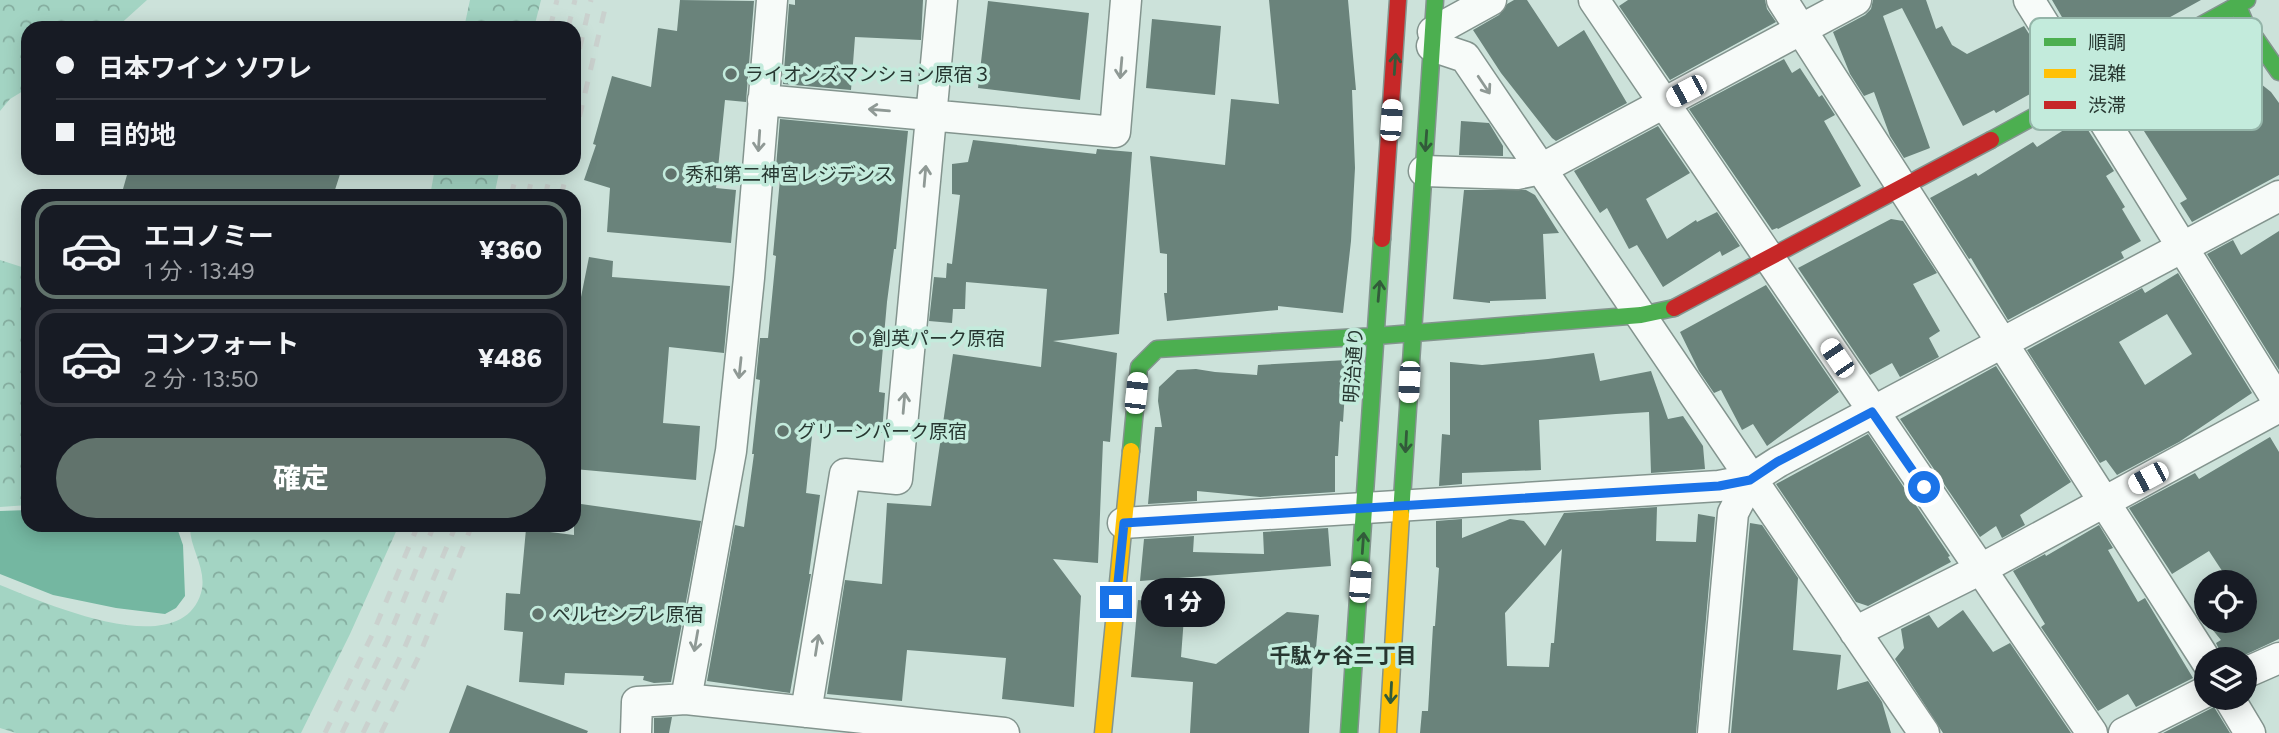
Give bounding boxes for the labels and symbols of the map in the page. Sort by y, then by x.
legend [2030,18,2262,130]
text: 順調 [2088,31,2126,54]
one-way arrow [1388,53,1401,76]
one-way arrow [1114,56,1127,79]
text: 混雑 [2088,62,2126,85]
place label: ライオンズマンション原宿３ [745,63,992,86]
marker: ライオンズマンション原宿３ [723,66,739,82]
car [1663,72,1710,110]
one-way arrow [1477,75,1491,94]
text: 渋滞 [2088,94,2126,117]
car [1380,98,1403,142]
one-way arrow [868,103,891,116]
one-way arrow [753,129,766,152]
one-way arrow [1419,130,1432,152]
place label: 秀和第二神宮レジデンス [685,163,894,186]
one-way arrow [919,165,932,188]
marker: 秀和第二神宮レジデンス [663,166,679,182]
one-way arrow [1373,281,1386,303]
street label: 明治通り [1339,326,1368,404]
place label: 創英パーク原宿 [872,327,1005,350]
marker: 創英パーク原宿 [850,330,866,346]
car [1817,335,1858,381]
one-way arrow [733,356,746,379]
car [1398,360,1421,404]
car [1124,371,1149,415]
one-way arrow [898,392,911,414]
place label: グリーンパーク原宿 [797,420,967,443]
marker: グリーンパーク原宿 [775,423,791,439]
one-way arrow [1399,430,1412,453]
car [2125,459,2172,497]
route start [1908,471,1940,503]
one-way arrow [1357,532,1370,555]
car [1349,560,1372,604]
callout: 1 分 [1140,578,1224,626]
route end [1100,586,1132,618]
place label: ペルセンプレ原宿 [552,603,703,626]
marker: ペルセンプレ原宿 [530,606,546,622]
one-way arrow [689,629,702,652]
one-way arrow [811,634,824,657]
district label: 千駄ヶ谷三丁目 [1270,643,1417,668]
one-way arrow [1384,682,1397,704]

